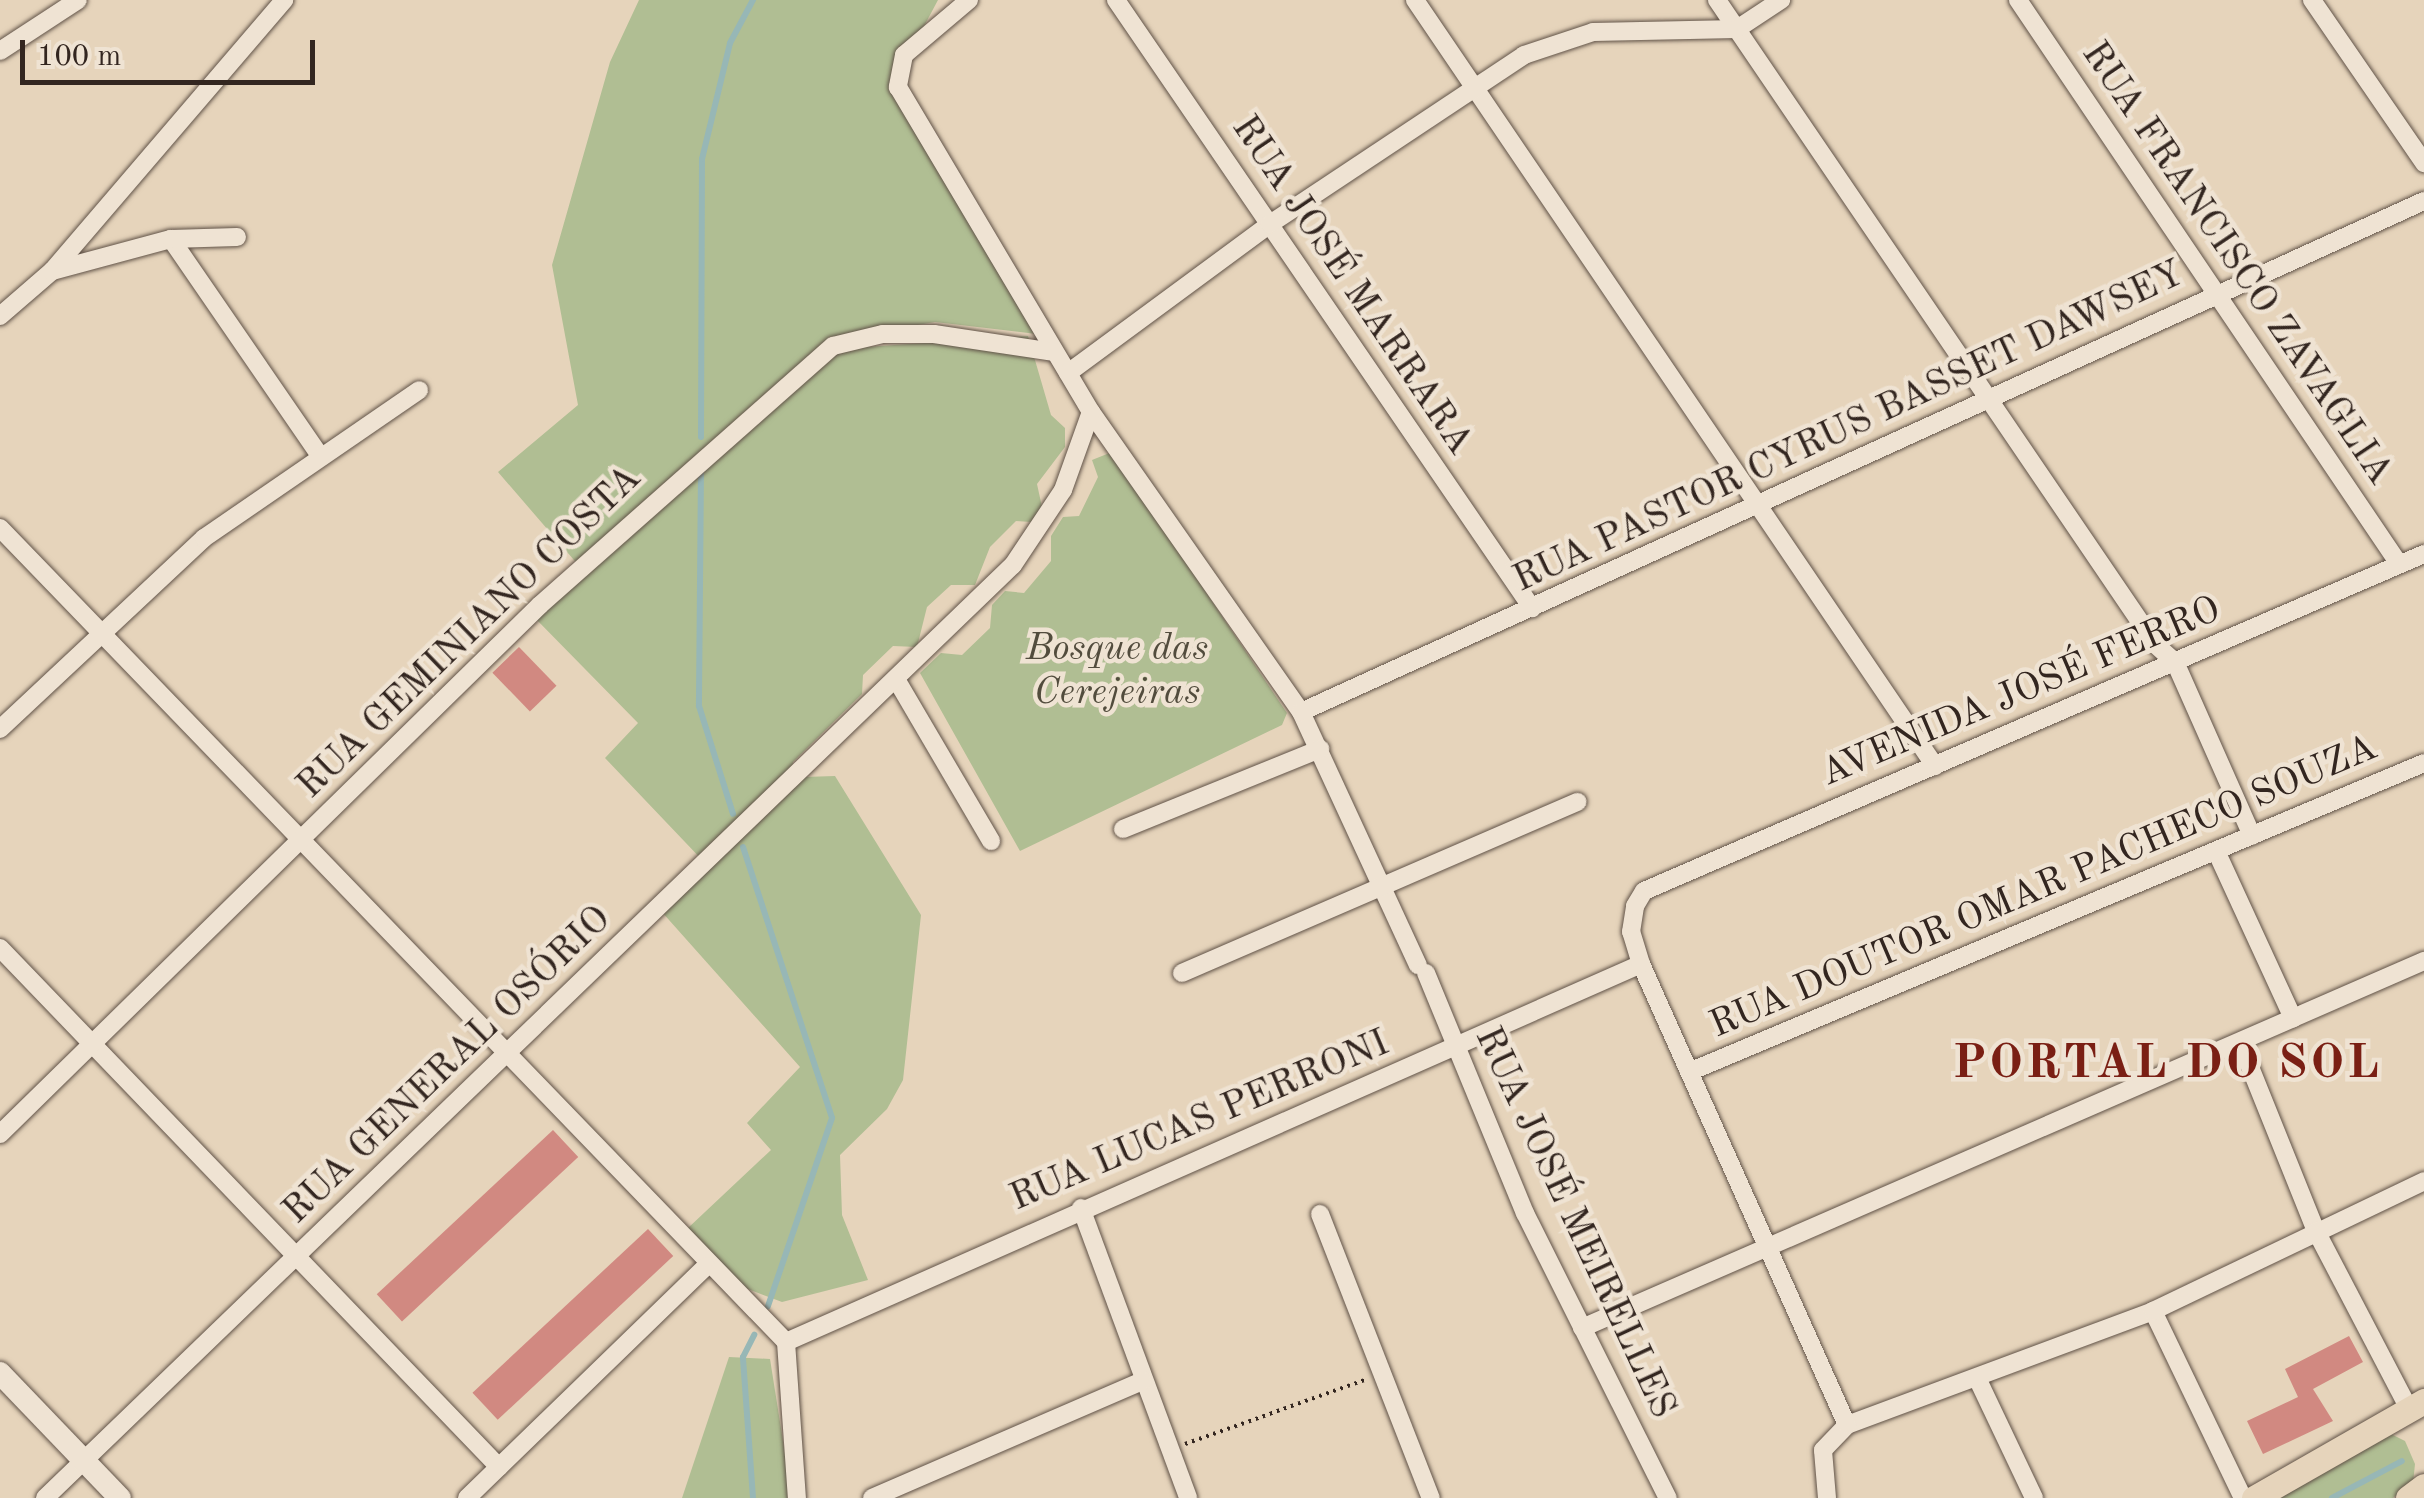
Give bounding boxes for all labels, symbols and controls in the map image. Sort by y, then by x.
scale bar [25,20,320,82]
street label: RUA FRANCISCO ZAVAGLIA [2070,34,2402,494]
text: 100 m [37,42,121,72]
street label: RUA JOSÉ MARRARA [1220,108,1482,464]
street label: RUA PASTOR CYRUS BASSET DAWSEY [1507,252,2191,604]
street label: RUA GEMINIANO COSTA [289,457,651,809]
street label: AVENIDA JOSÉ FERRO [1814,588,2228,798]
park label: Bosque das Cerejeiras [1026,627,1208,716]
street label: RUA DOUTOR OMAR PACHECO SOUZA [1704,726,2384,1050]
street label: RUA GENERAL OSÓRIO [274,897,622,1235]
street label: RUA JOSÉ MEIRELLES [1463,1020,1685,1426]
street label: RUA LUCAS PERRONI [1004,1021,1396,1223]
district label: PORTAL DO SOL [1953,1036,2381,1094]

